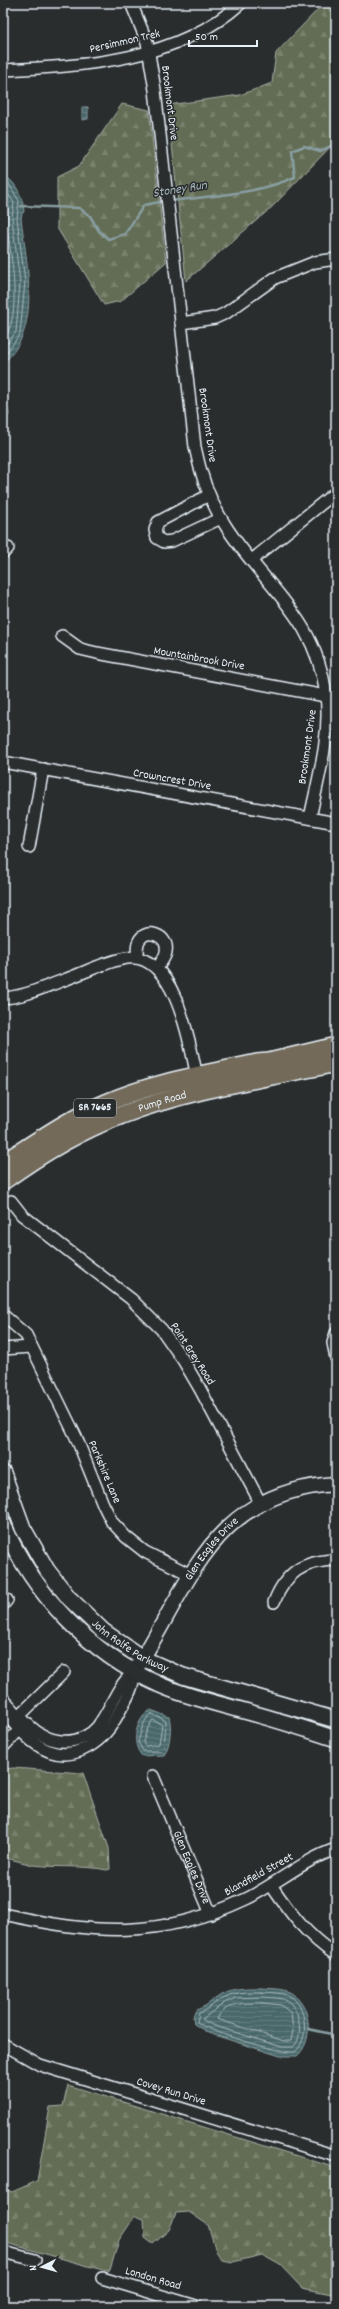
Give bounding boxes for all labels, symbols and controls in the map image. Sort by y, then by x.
scale bar [189,22,257,48]
street label: Persimmon Trek [88,26,162,58]
text: 50 m [195,29,218,46]
street label: Brookmont Drive [156,65,182,141]
water label: Stoney Run [152,176,209,204]
street label: Brookmont Drive [193,387,221,463]
street label: Mountainbrook Drive [152,643,246,675]
street label: Brookmont Drive [294,709,322,785]
street label: Crowncrest Drive [132,765,212,795]
street label: Pump Road [136,1086,188,1117]
road number: SR 7665 [74,1099,116,1117]
street label: Point Grey Road [165,1319,219,1389]
street label: Parkshire Lane [83,1438,125,1506]
street label: Glen Eagles Drive [180,1513,242,1584]
street label: John Rolfe Parkway [88,1616,172,1677]
street label: Glen Eagles Drive [168,1828,214,1906]
street label: Blandfield Street [221,1849,297,1901]
street label: Covey Run Drive [134,2073,208,2111]
north arrow [22,2247,62,2287]
street label: London Road [123,2263,183,2295]
text: N [26,2264,42,2271]

